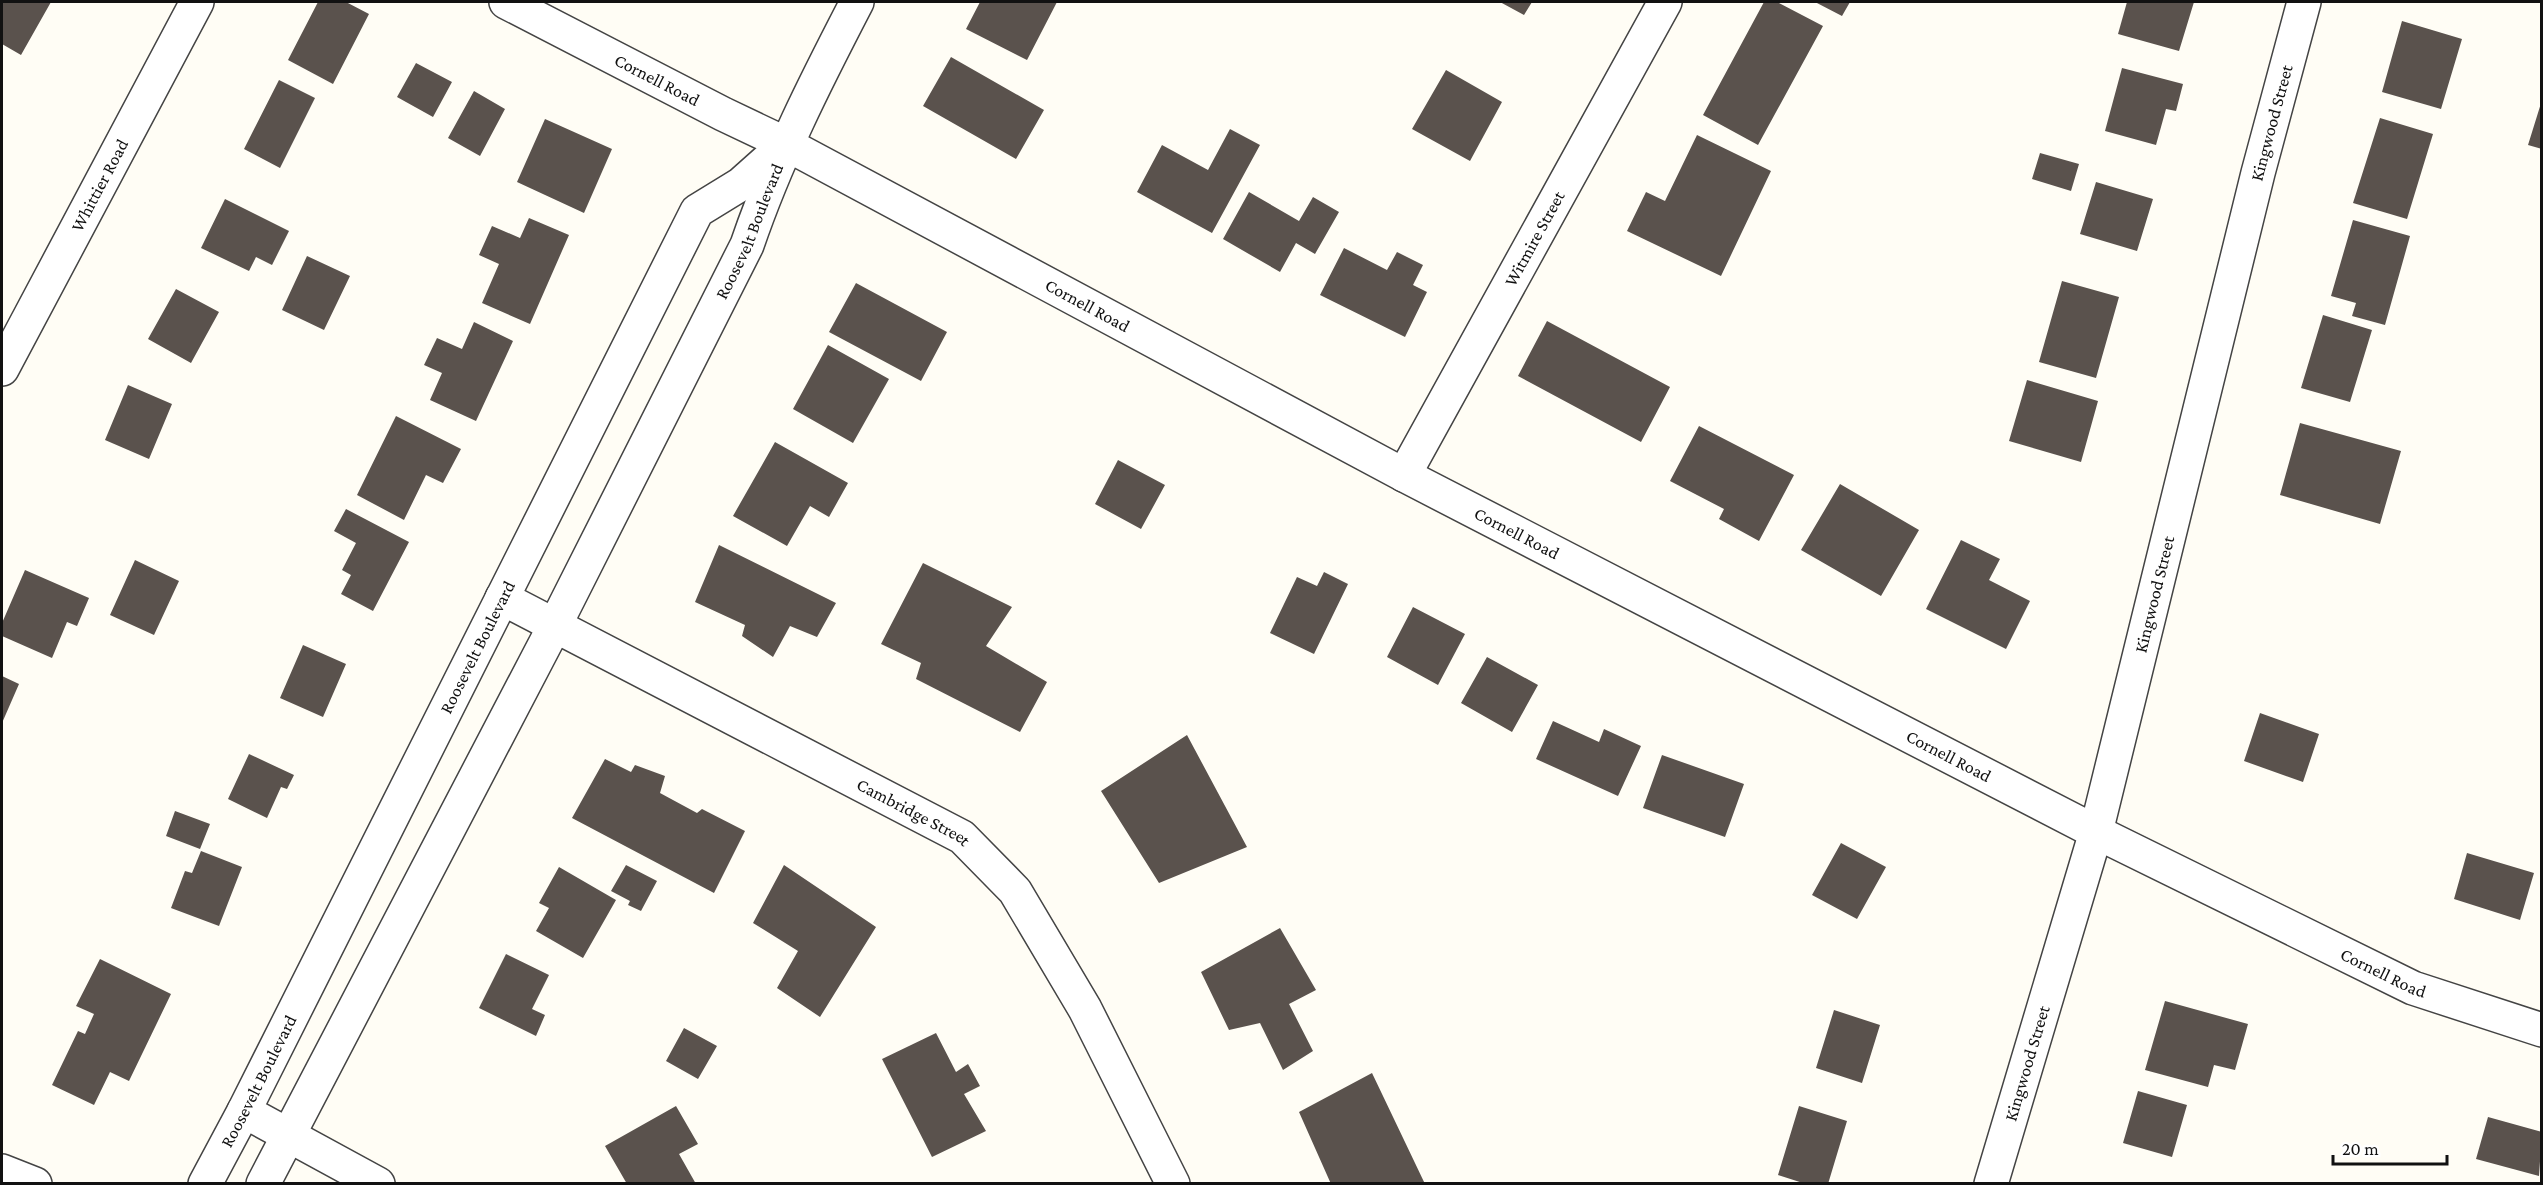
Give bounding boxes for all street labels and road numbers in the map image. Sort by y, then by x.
street label: Cornell Road [611,50,703,110]
street label: Kingwood Street [2246,61,2297,183]
street label: Whittier Road [67,135,133,235]
street label: Roosevelt Boulevard [711,160,788,302]
street label: Witmire Street [1500,187,1569,290]
street label: Cornell Road [1042,275,1134,336]
street label: Cornell Road [1471,503,1563,564]
street label: Kingwood Street [2130,533,2179,655]
street label: Roosevelt Boulevard [436,577,519,717]
street label: Cornell Road [1903,726,1995,786]
street label: Cambridge Street [854,774,976,851]
street label: Cornell Road [2337,944,2429,1002]
street label: Kingwood Street [2000,1002,2054,1123]
street label: Roosevelt Boulevard [217,1011,301,1151]

